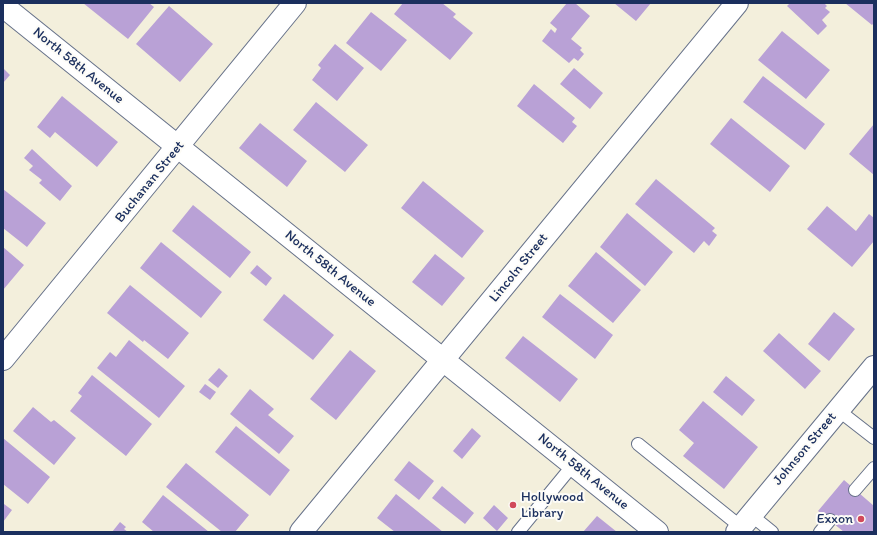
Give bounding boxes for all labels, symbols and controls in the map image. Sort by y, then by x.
street label: North 58th Avenue [29,24,127,108]
street label: Buchanan Street [112,138,188,226]
street label: North 58th Avenue [281,227,379,311]
street label: Lincoln Street [486,230,552,306]
street label: Johnson Street [770,409,840,489]
street label: North 58th Avenue [534,430,632,514]
place label: Hollywood Library [521,489,584,522]
marker: Hollywood Library [508,500,518,510]
place label: Exxon [817,511,853,527]
marker: Exxon [856,514,866,524]

